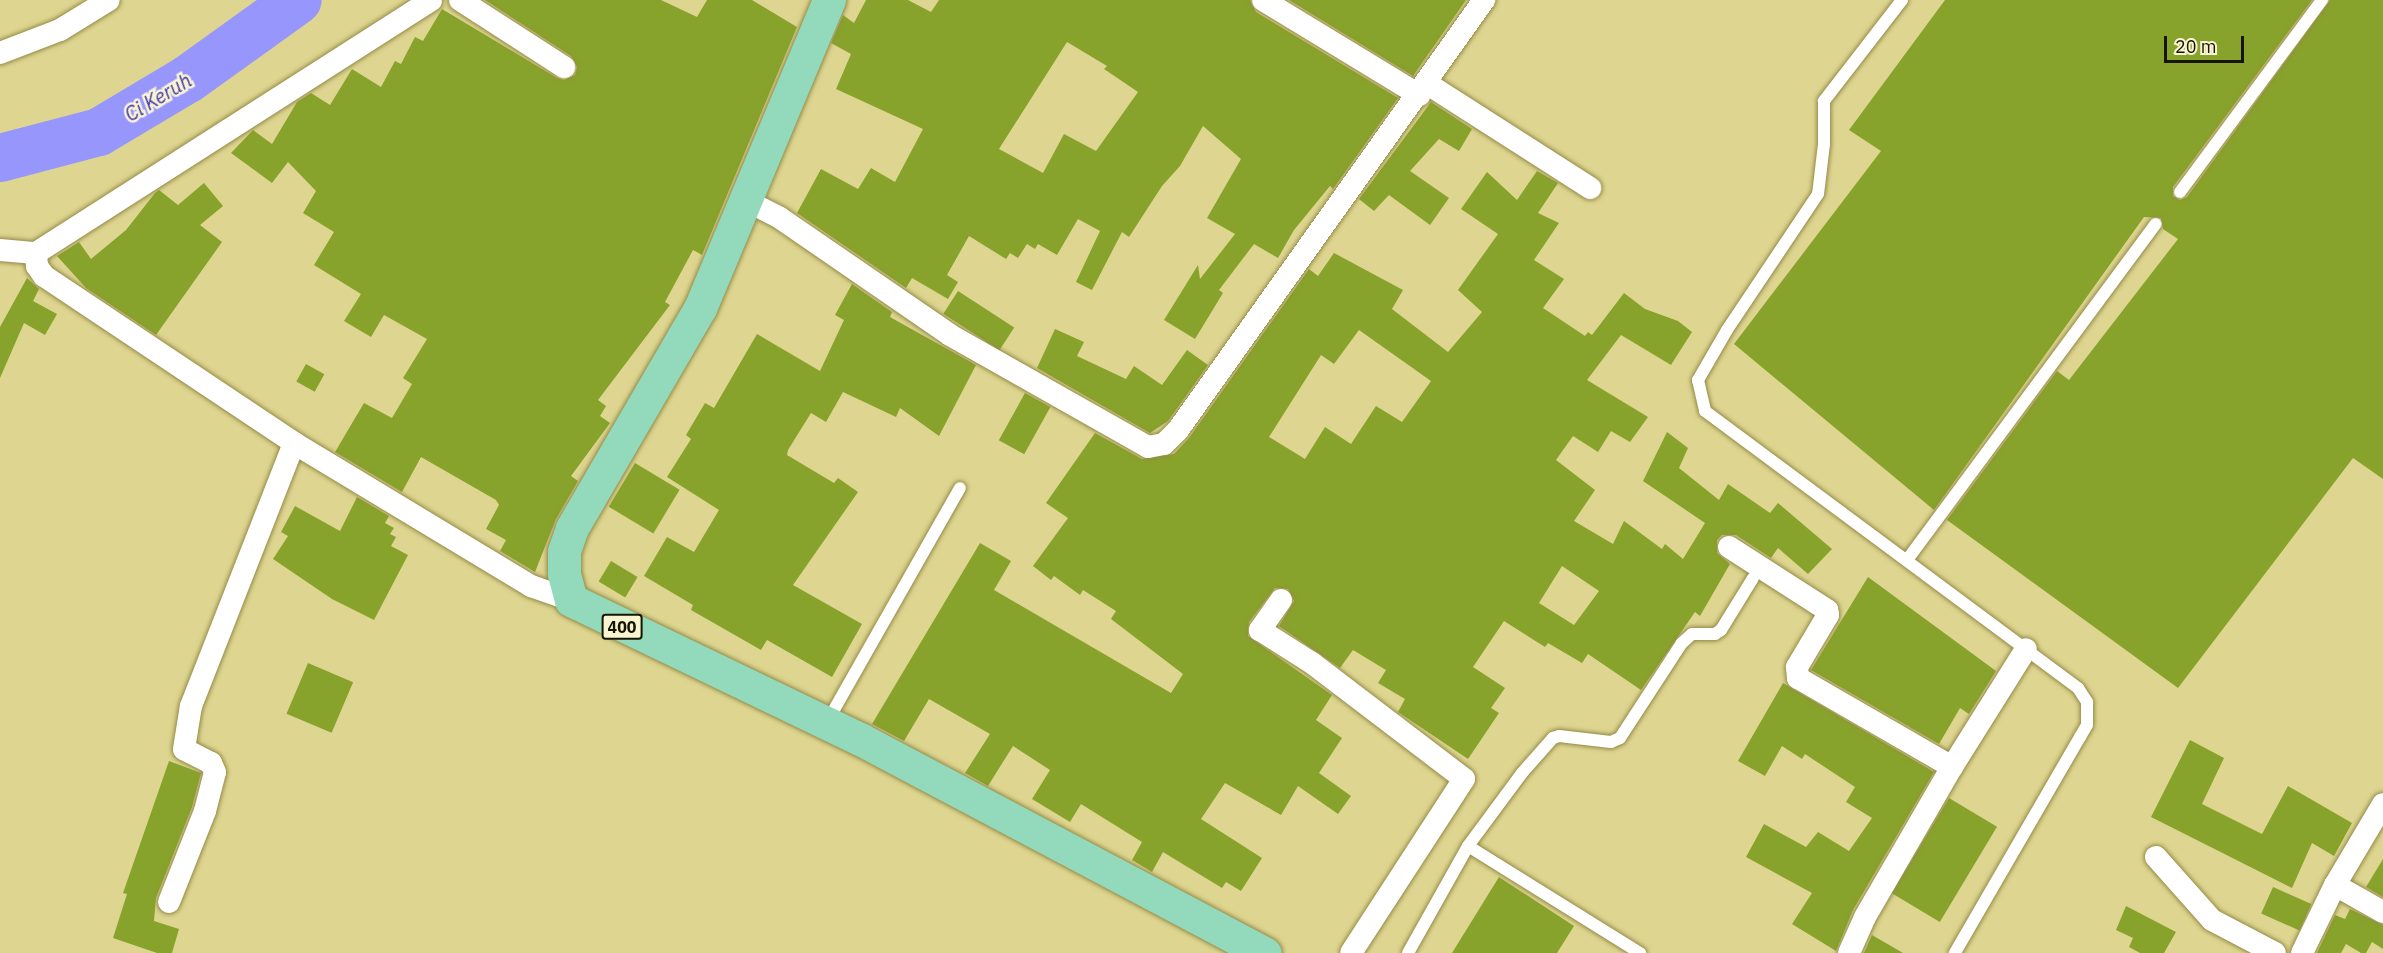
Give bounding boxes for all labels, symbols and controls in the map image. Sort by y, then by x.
scale bar [2167,24,2246,62]
text: 20 m [2175,35,2217,58]
water label: Ci Keruh [120,68,196,126]
road number: 400 [601,614,643,640]

